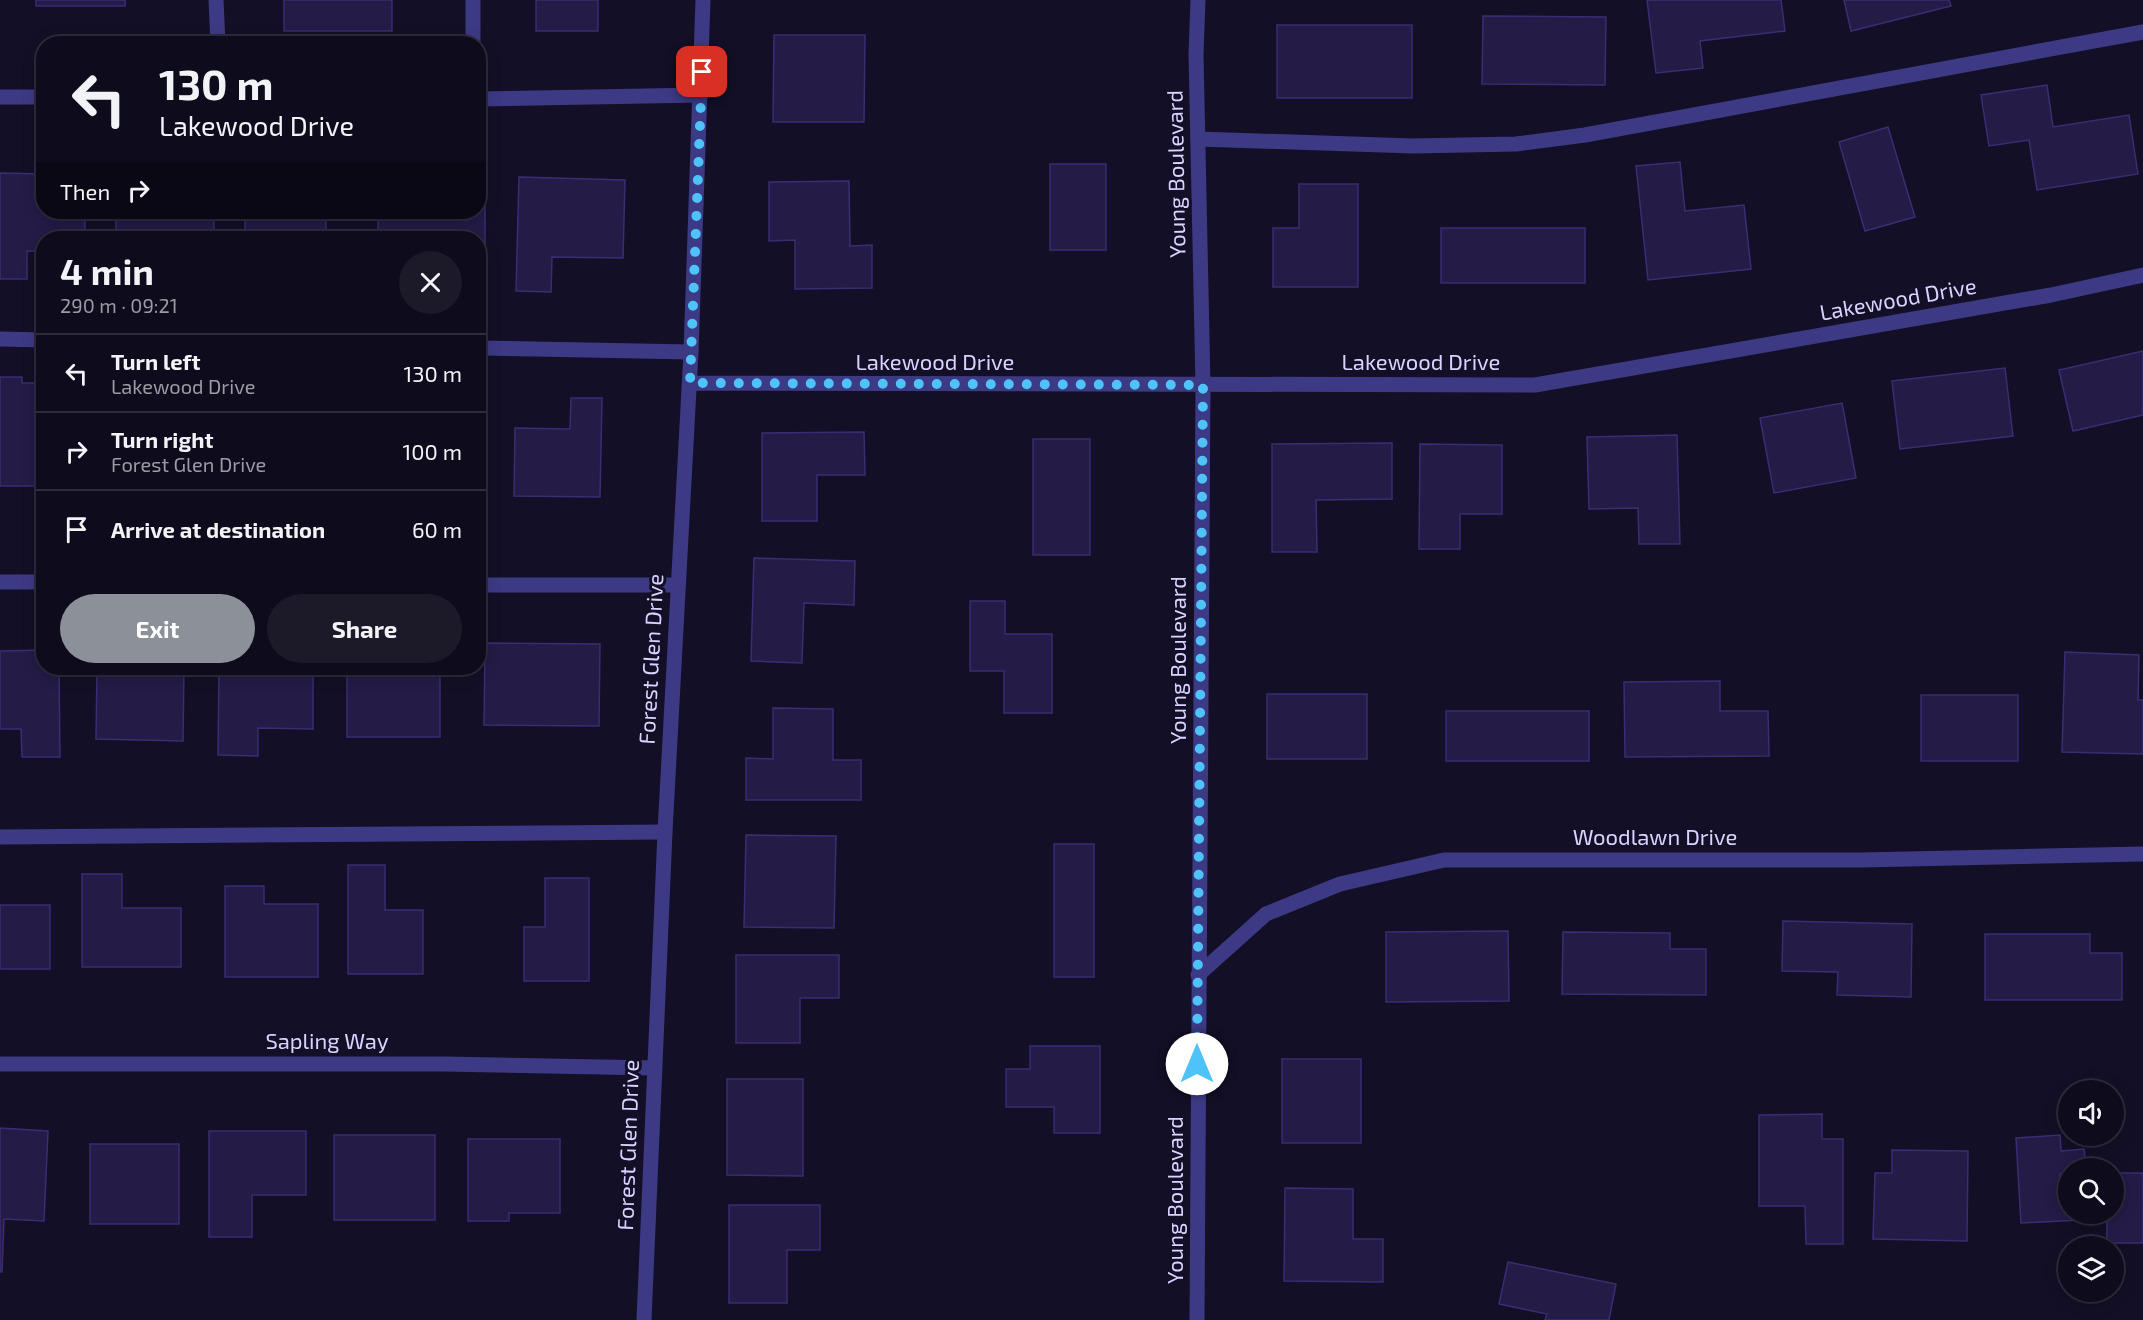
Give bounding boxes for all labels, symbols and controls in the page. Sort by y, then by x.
pin [676,46,727,97]
icon: arrive [685,55,718,88]
text: 130 m [159,58,274,108]
icon: left [60,60,138,138]
street label: Young Boulevard [1161,90,1189,258]
text: Lakewood Drive [159,109,354,141]
icon: right [122,174,155,207]
text: Then [60,178,110,204]
text: 4 min [60,249,154,292]
button: close [399,251,462,314]
street label: Lakewood Drive [1817,271,1978,325]
text: 290 m · 09:21 [60,293,178,317]
text: Turn left [111,348,200,374]
street label: Lakewood Drive [856,348,1014,374]
street label: Lakewood Drive [1342,348,1500,374]
icon: left [60,357,93,390]
text: 130 m [404,360,462,386]
text: Lakewood Drive [111,374,255,398]
text: Turn right [111,426,213,452]
icon: right [60,435,93,468]
text: 100 m [403,438,462,464]
text: Forest Glen Drive [111,452,266,476]
icon: arrive [60,513,93,546]
text: Arrive at destination [111,516,325,542]
text: 60 m [412,516,462,542]
street label: Forest Glen Drive [633,573,667,745]
street label: Young Boulevard [1164,576,1190,744]
button: Exit [60,594,255,663]
button: Share [267,594,462,663]
street label: Woodlawn Drive [1573,823,1737,849]
street label: Sapling Way [265,1027,389,1053]
position arrow [1165,1032,1229,1096]
street label: Forest Glen Drive [611,1059,643,1231]
map controls [2058,1080,2124,1302]
button: sound [2058,1080,2124,1146]
street label: Young Boulevard [1161,1116,1187,1284]
button: search [2058,1158,2124,1224]
button: layers [2058,1236,2124,1302]

